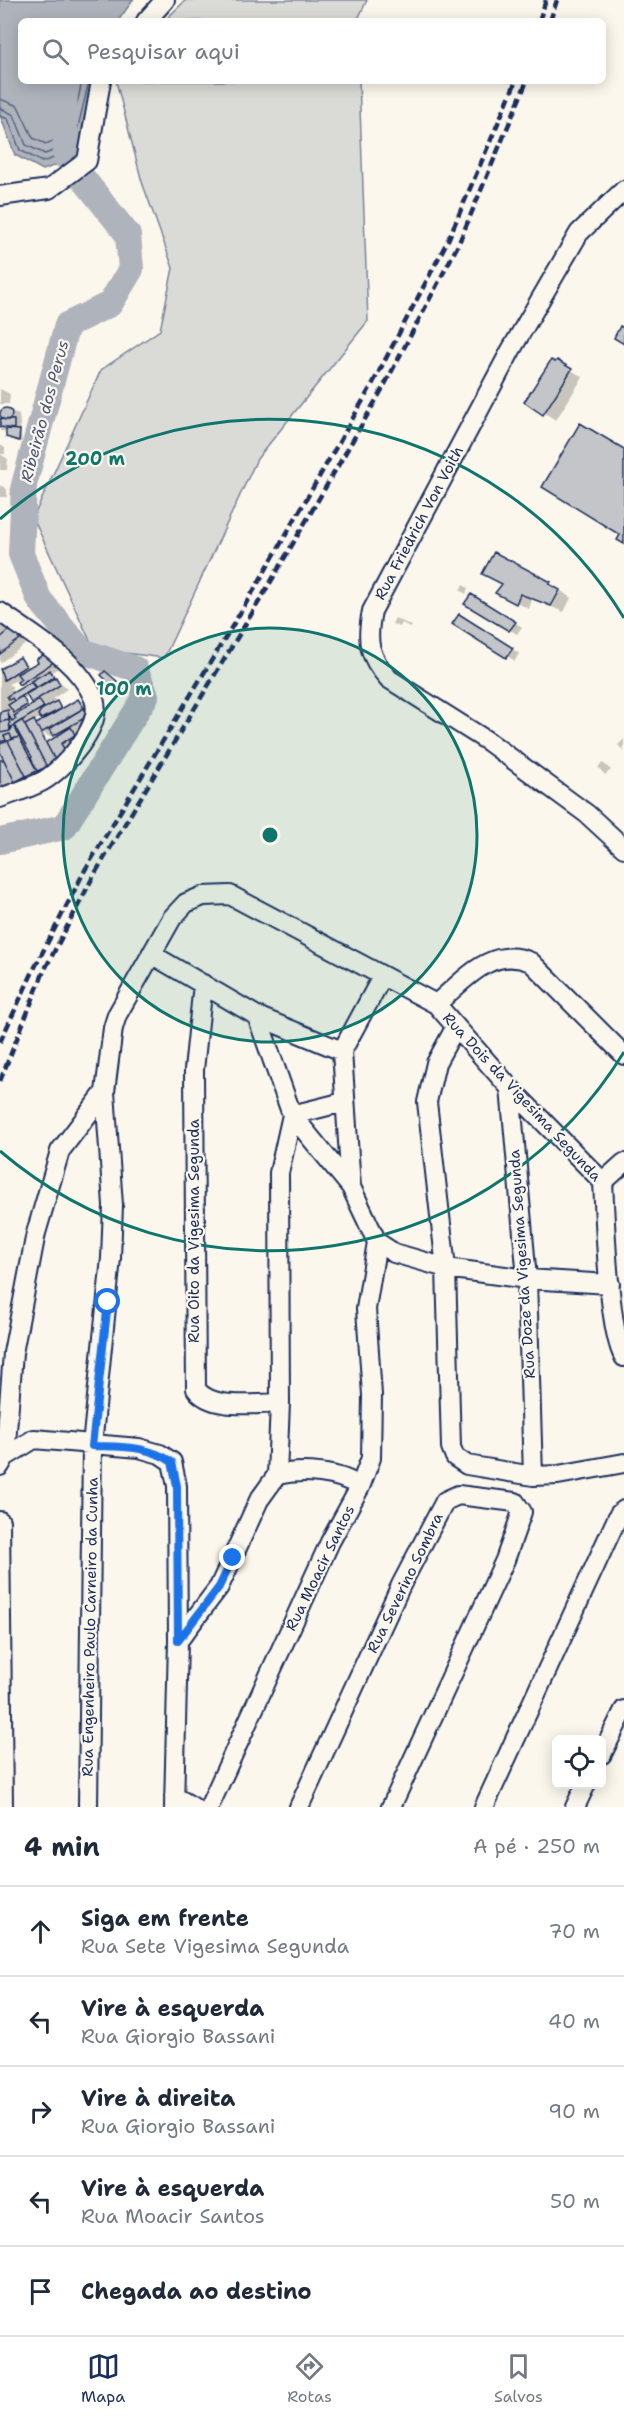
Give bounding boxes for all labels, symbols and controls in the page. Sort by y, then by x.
search box [18,18,606,84]
icon: search [39,35,72,68]
text: Pesquisar aqui [87,37,240,66]
water label: Ribeirão dos Perus [15,338,74,484]
street label: Rua Friedrich Von Voith [370,443,468,603]
text: 200 m [65,447,126,471]
text: 100 m [96,677,152,701]
centre of rings [260,825,280,845]
street label: Rua Dois da Vigesima Segunda [438,1008,606,1186]
street label: Rua Oito da Vigesima Segunda [184,1118,204,1343]
street label: Rua Doze da Vigesima Segunda [504,1148,540,1379]
route start [94,1288,120,1314]
street label: Rua Engenheiro Paulo Carneiro da Cunha [77,1476,103,1777]
street label: Rua Moacir Santos [281,1502,359,1634]
street label: Rua Severino Sombra [362,1509,448,1656]
route end [219,1544,245,1570]
map controls [552,1735,606,1789]
button: locate [552,1735,606,1789]
text: 4 min [24,1829,100,1864]
text: A pé · 250 m [473,1833,600,1859]
text: Siga em frente [81,1904,249,1933]
icon: ahead [24,1915,57,1948]
text: 70 m [548,1918,600,1944]
text: Rua Sete Vigesima Segunda [81,1933,349,1959]
text: Vire à esquerda [81,1994,264,2023]
icon: left [24,2005,57,2038]
text: 40 m [548,2008,600,2034]
text: Rua Giorgio Bassani [81,2023,275,2049]
text: Vire à direita [81,2084,235,2113]
icon: right [24,2095,57,2128]
text: 90 m [548,2098,600,2124]
text: Rua Giorgio Bassani [81,2113,275,2139]
text: Vire à esquerda [81,2174,264,2203]
icon: left [24,2185,57,2218]
text: 50 m [550,2188,600,2214]
text: Rua Moacir Santos [81,2203,265,2229]
icon: arrive [24,2275,57,2308]
text: Chegada ao destino [81,2277,312,2306]
tab: Mapa [81,2350,125,2407]
tab: Rotas [287,2350,332,2407]
tab: Salvos [494,2350,543,2407]

